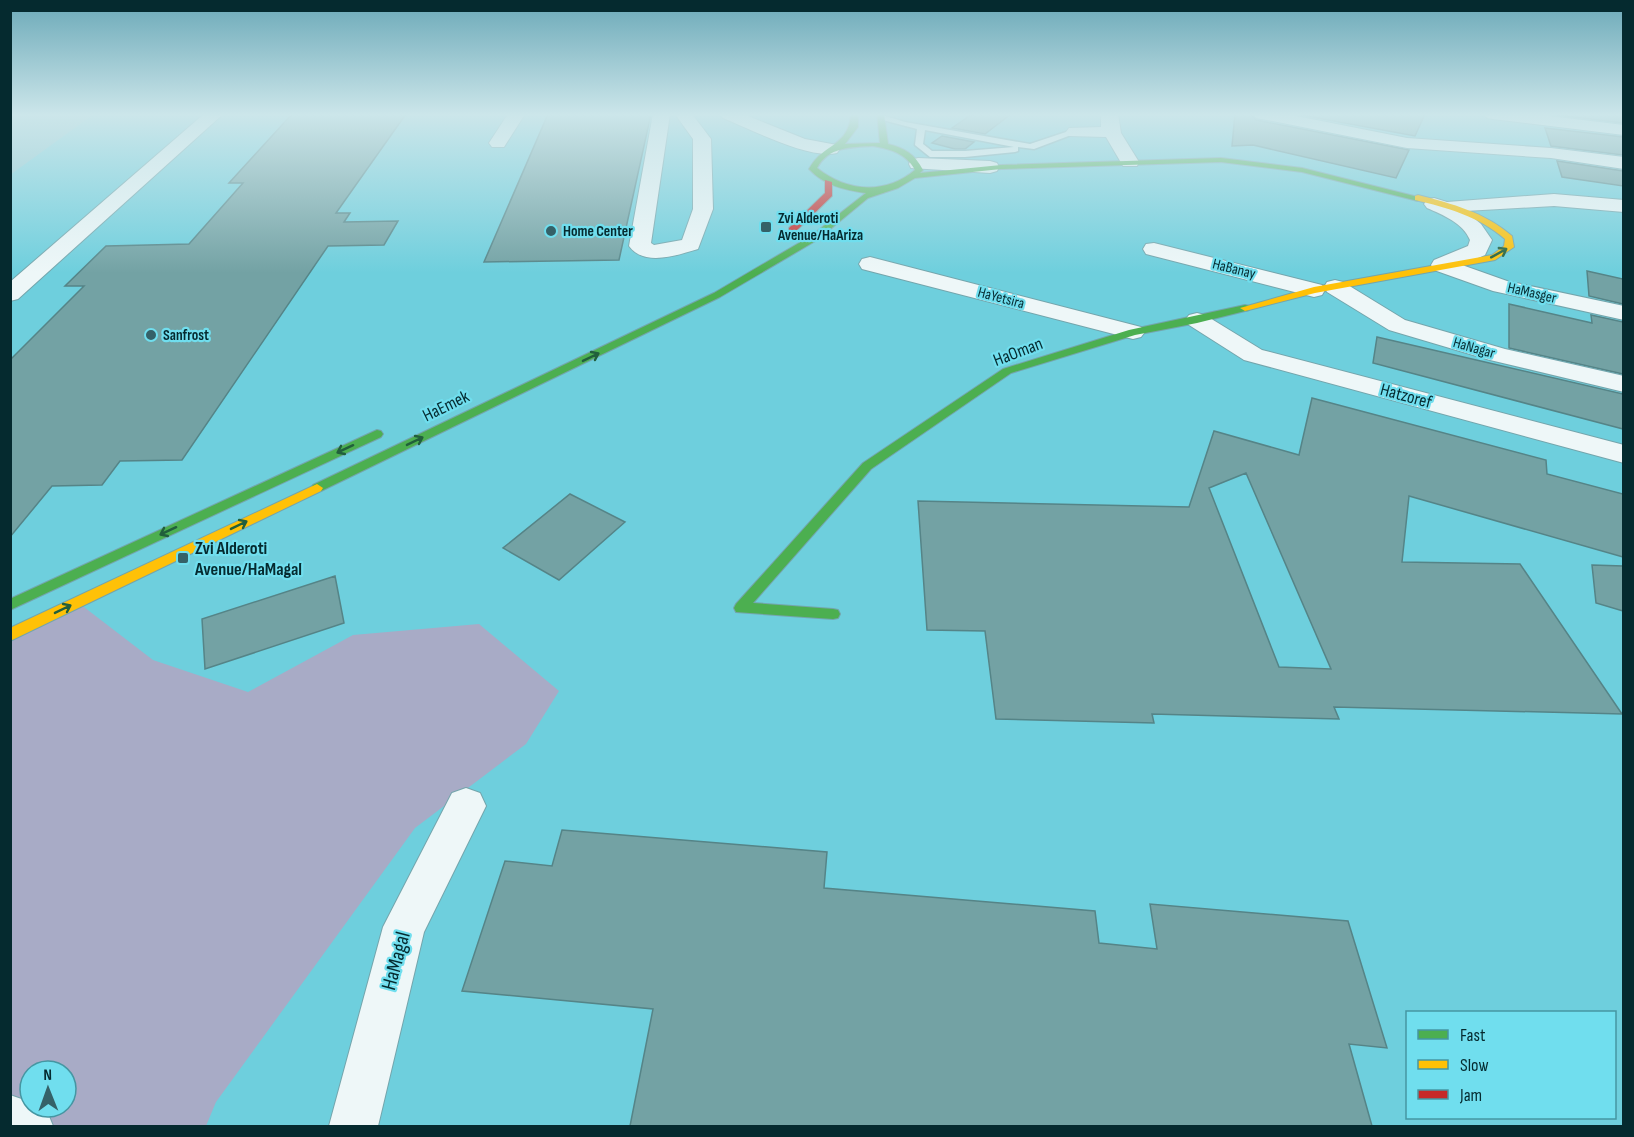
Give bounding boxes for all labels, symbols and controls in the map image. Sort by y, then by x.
place label: Zvi Alderoti Avenue/HaAriza [777,209,863,245]
marker: Zvi Alderoti Avenue/HaAriza [759,220,773,234]
place label: Home Center [563,222,633,241]
marker: Home Center [544,224,558,238]
one-way arrow [1490,247,1507,259]
street label: HaBanay [1210,254,1258,284]
street label: HaMasger [1506,278,1559,308]
street label: HaYetsira [976,283,1027,313]
place label: Sanfrost [163,326,209,345]
marker: Sanfrost [144,328,158,342]
street label: HaOman [990,333,1046,371]
street label: HaNagar [1451,333,1498,363]
one-way arrow [581,350,599,362]
street label: Hatzoref [1378,379,1435,413]
street label: HaEmek [419,386,473,426]
one-way arrow [405,434,423,446]
one-way arrow [336,444,354,455]
one-way arrow [229,519,247,531]
one-way arrow [159,526,177,538]
place label: Zvi Alderoti Avenue/HaMagal [194,538,302,580]
marker: Zvi Alderoti Avenue/HaMagal [176,551,190,565]
one-way arrow [54,603,72,615]
street label: HaMagal [376,929,416,993]
legend [1406,1011,1616,1119]
text: Fast [1460,1025,1486,1046]
text: Slow [1460,1055,1489,1076]
north arrow [18,1059,78,1119]
text: N [43,1066,52,1085]
text: Jam [1459,1085,1482,1106]

